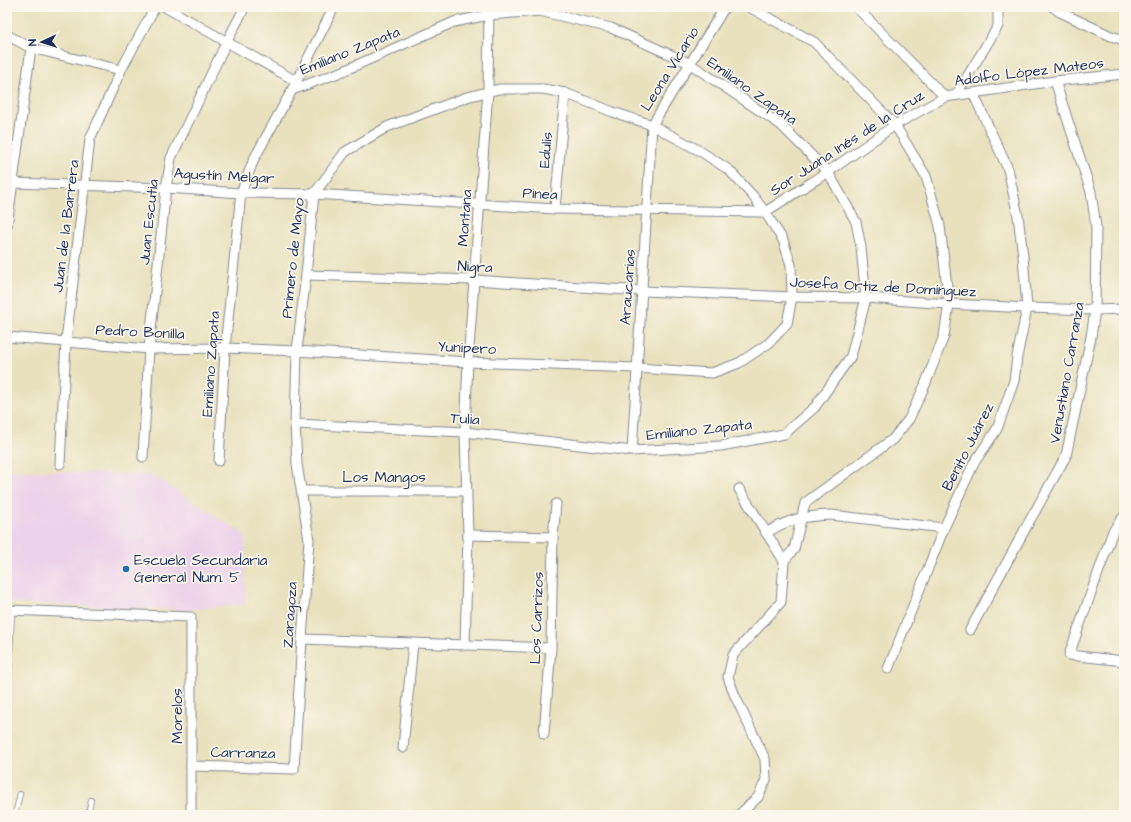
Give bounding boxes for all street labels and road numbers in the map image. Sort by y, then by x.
street label: Emiliano Zapata [297,21,403,81]
street label: Leona Vicario [636,22,705,115]
street label: Emiliano Zapata [703,52,802,130]
street label: Adolfo López Mateos [953,52,1105,92]
street label: Sor Juana Inés de la Cruz [766,85,929,201]
street label: Edulis [534,131,558,169]
street label: Juan de la Barrera [47,158,85,293]
street label: Agustín Melgar [173,163,275,190]
street label: Juan Escutia [134,178,164,266]
street label: Pinea [522,183,558,205]
street label: Montana [453,188,477,247]
street label: Primero de Mayo [276,196,311,319]
street label: Araucarias [615,248,641,326]
street label: Nigra [457,256,494,279]
street label: Josefa Ortiz de Domínguez [789,272,977,303]
street label: Venustiano Carranza [1044,300,1090,445]
street label: Emiliano Zapata [197,310,225,418]
street label: Pedro Bonilla [95,319,186,345]
street label: Yunipero [437,336,497,360]
street label: Benito Juárez [937,399,999,495]
street label: Tulia [450,408,481,431]
street label: Emiliano Zapata [645,414,753,446]
street label: Los Mangos [342,467,426,489]
street label: Los Carrizos [525,571,549,665]
street label: Zaragoza [277,581,304,649]
street label: Morelos [167,688,188,744]
street label: Carranza [210,742,276,764]

